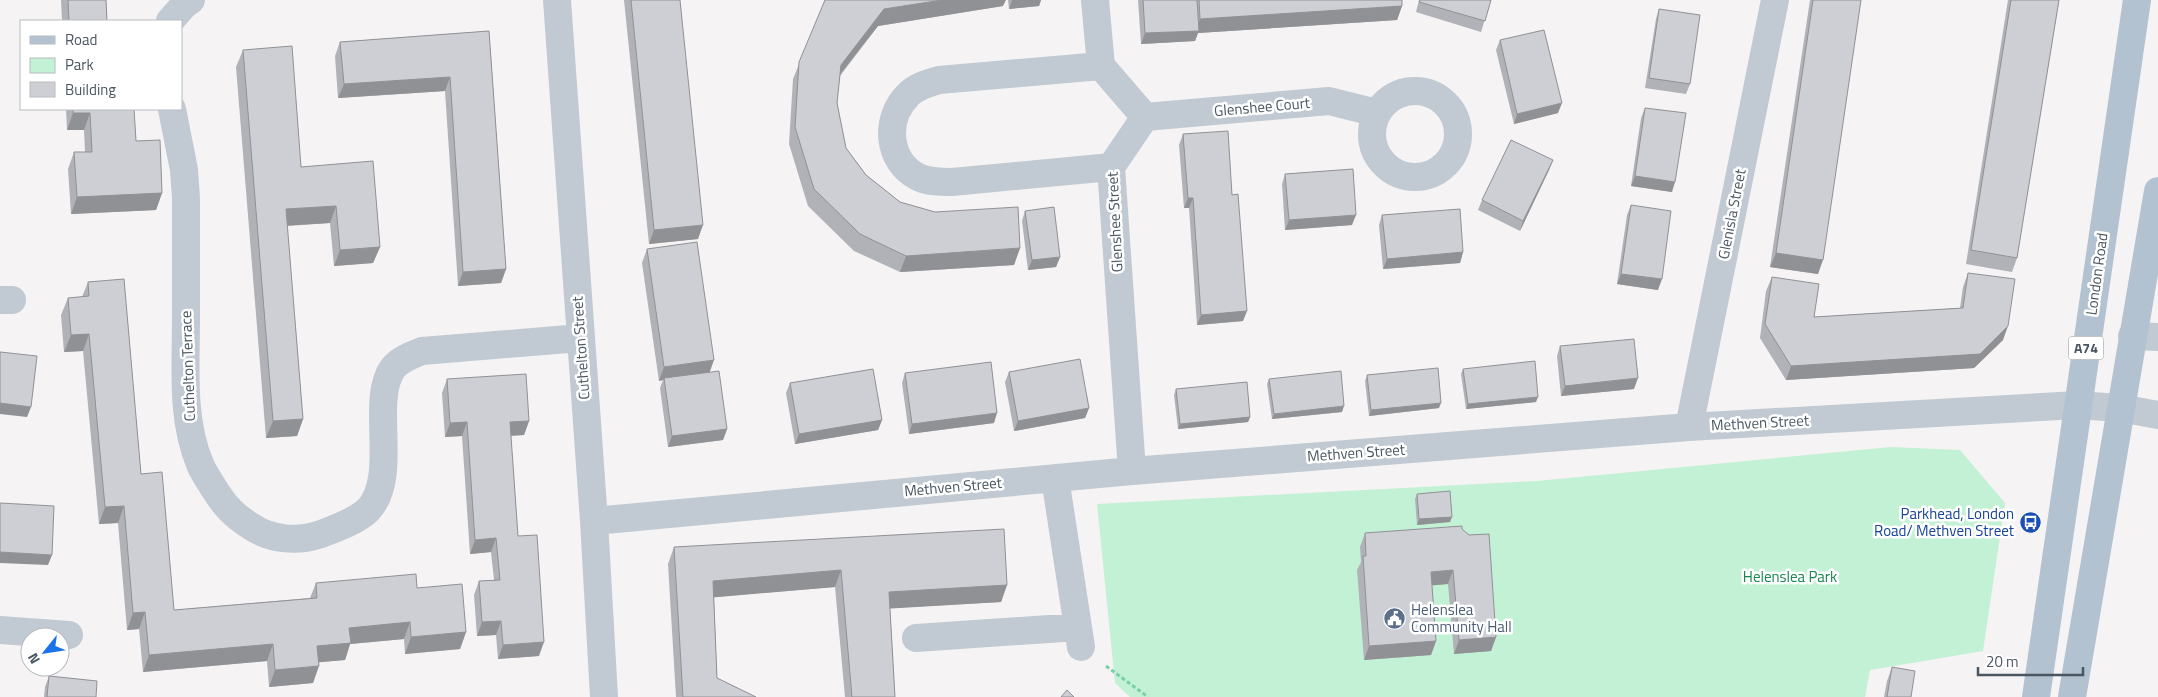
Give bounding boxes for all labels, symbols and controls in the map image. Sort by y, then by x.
legend [20,20,182,110]
text: Road [65,28,97,51]
text: Park [65,53,94,76]
text: Building [65,78,116,101]
street label: Glenshee Court [1213,91,1312,122]
street label: Glenisla Street [1711,166,1752,261]
street label: Glenshee Street [1100,171,1129,273]
street label: London Road [2079,231,2114,317]
street label: Cuthelton Street [565,295,596,400]
street label: Cuthelton Terrace [174,310,201,422]
road number: A74 [2068,336,2104,359]
street label: Methven Street [1710,408,1810,437]
street label: Methven Street [1306,438,1406,467]
street label: Methven Street [903,471,1003,502]
place label: Parkhead, London Road/ Methven Street [1874,502,2015,542]
bus stop icon: Parkhead, London Road/ Methven Street [2018,511,2042,535]
park label: Helenslea Park [1743,565,1837,588]
place label: Helenslea Community Hall [1411,598,1512,638]
public building icon: Helenslea Community Hall [1383,607,1407,631]
north arrow [20,627,70,677]
scale bar [1978,644,2083,676]
text: N [22,649,45,668]
text: 20 m [1986,650,2019,673]

